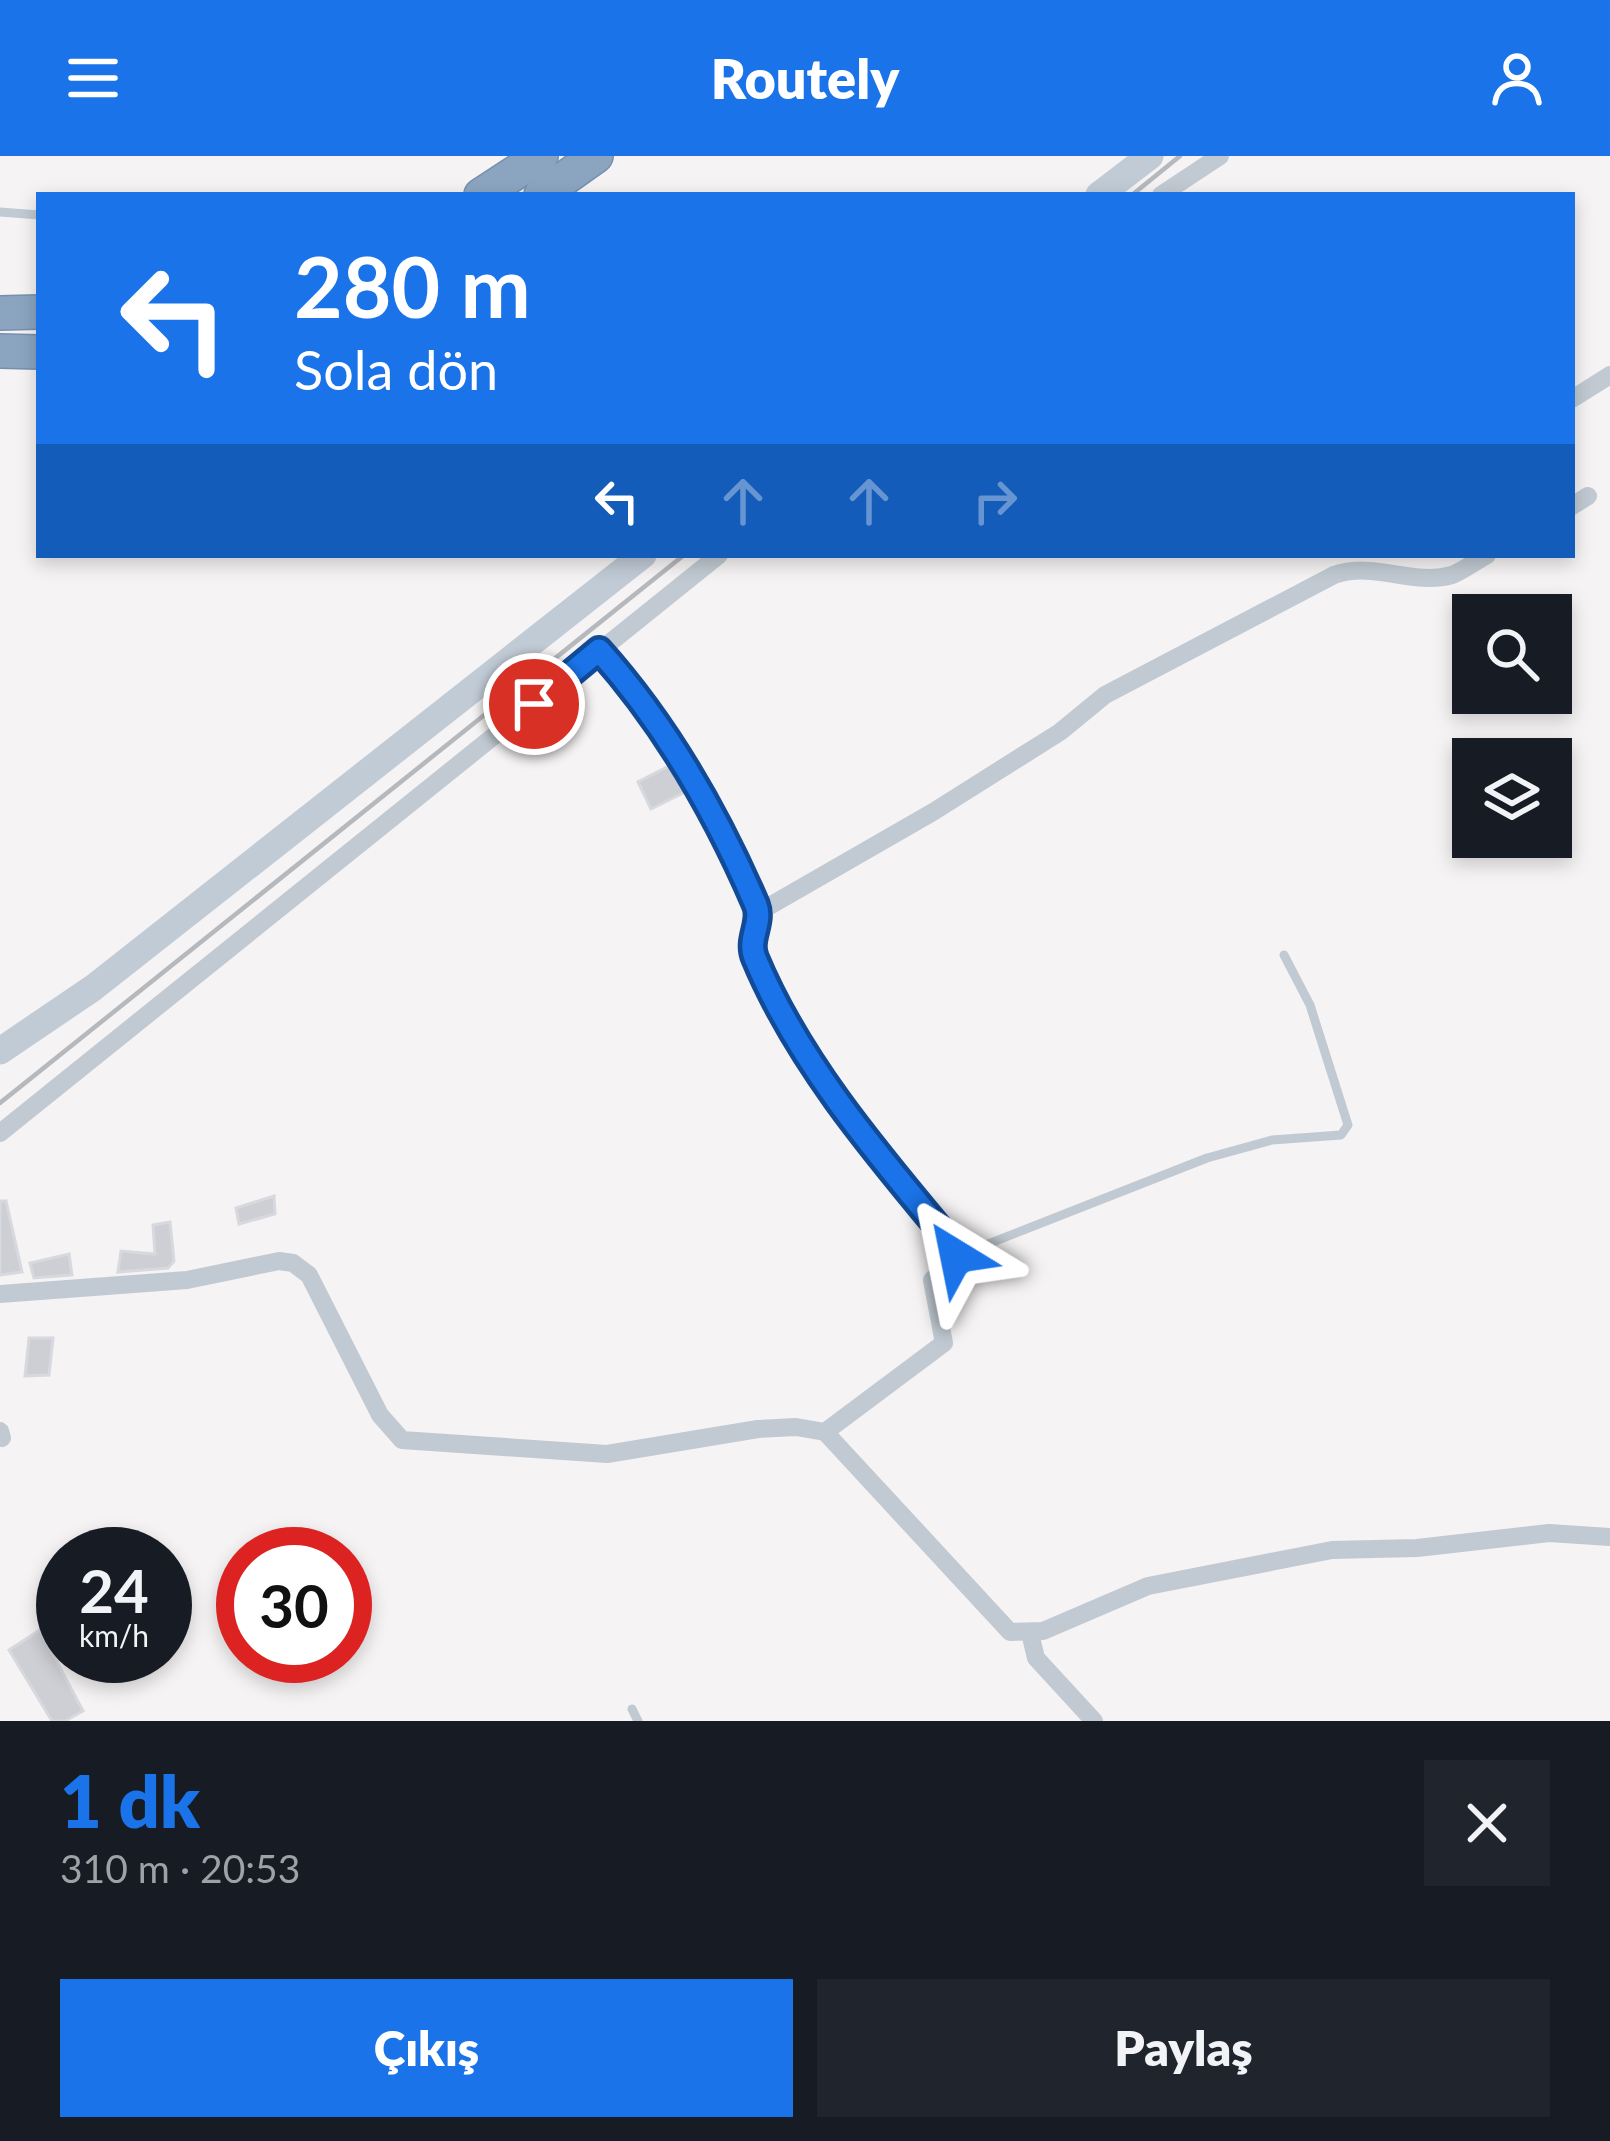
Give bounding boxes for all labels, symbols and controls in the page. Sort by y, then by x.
icon: menu [60,45,126,111]
icon: person [1484,45,1550,111]
text: Routely [711,46,899,111]
text: 280 m [294,235,531,336]
icon: left [96,240,252,396]
text: Sola dön [294,337,498,402]
icon: left [584,468,650,534]
icon: ahead [710,468,776,534]
icon: ahead [836,468,902,534]
icon: right [962,468,1028,534]
map controls [1452,594,1572,858]
button: search [1452,594,1572,714]
pin [483,653,585,755]
icon: arrive [501,671,567,737]
button: layers [1452,738,1572,858]
position arrow [893,1193,1019,1319]
speed limit sign: 30 [216,1527,372,1683]
text: 24 [79,1554,149,1626]
text: km/h [79,1617,149,1653]
text: 1 dk [60,1757,200,1843]
button: close [1424,1760,1550,1886]
text: 310 m · 20:53 [60,1845,300,1891]
button: Çıkış [60,1979,793,2117]
button: Paylaş [817,1979,1550,2117]

